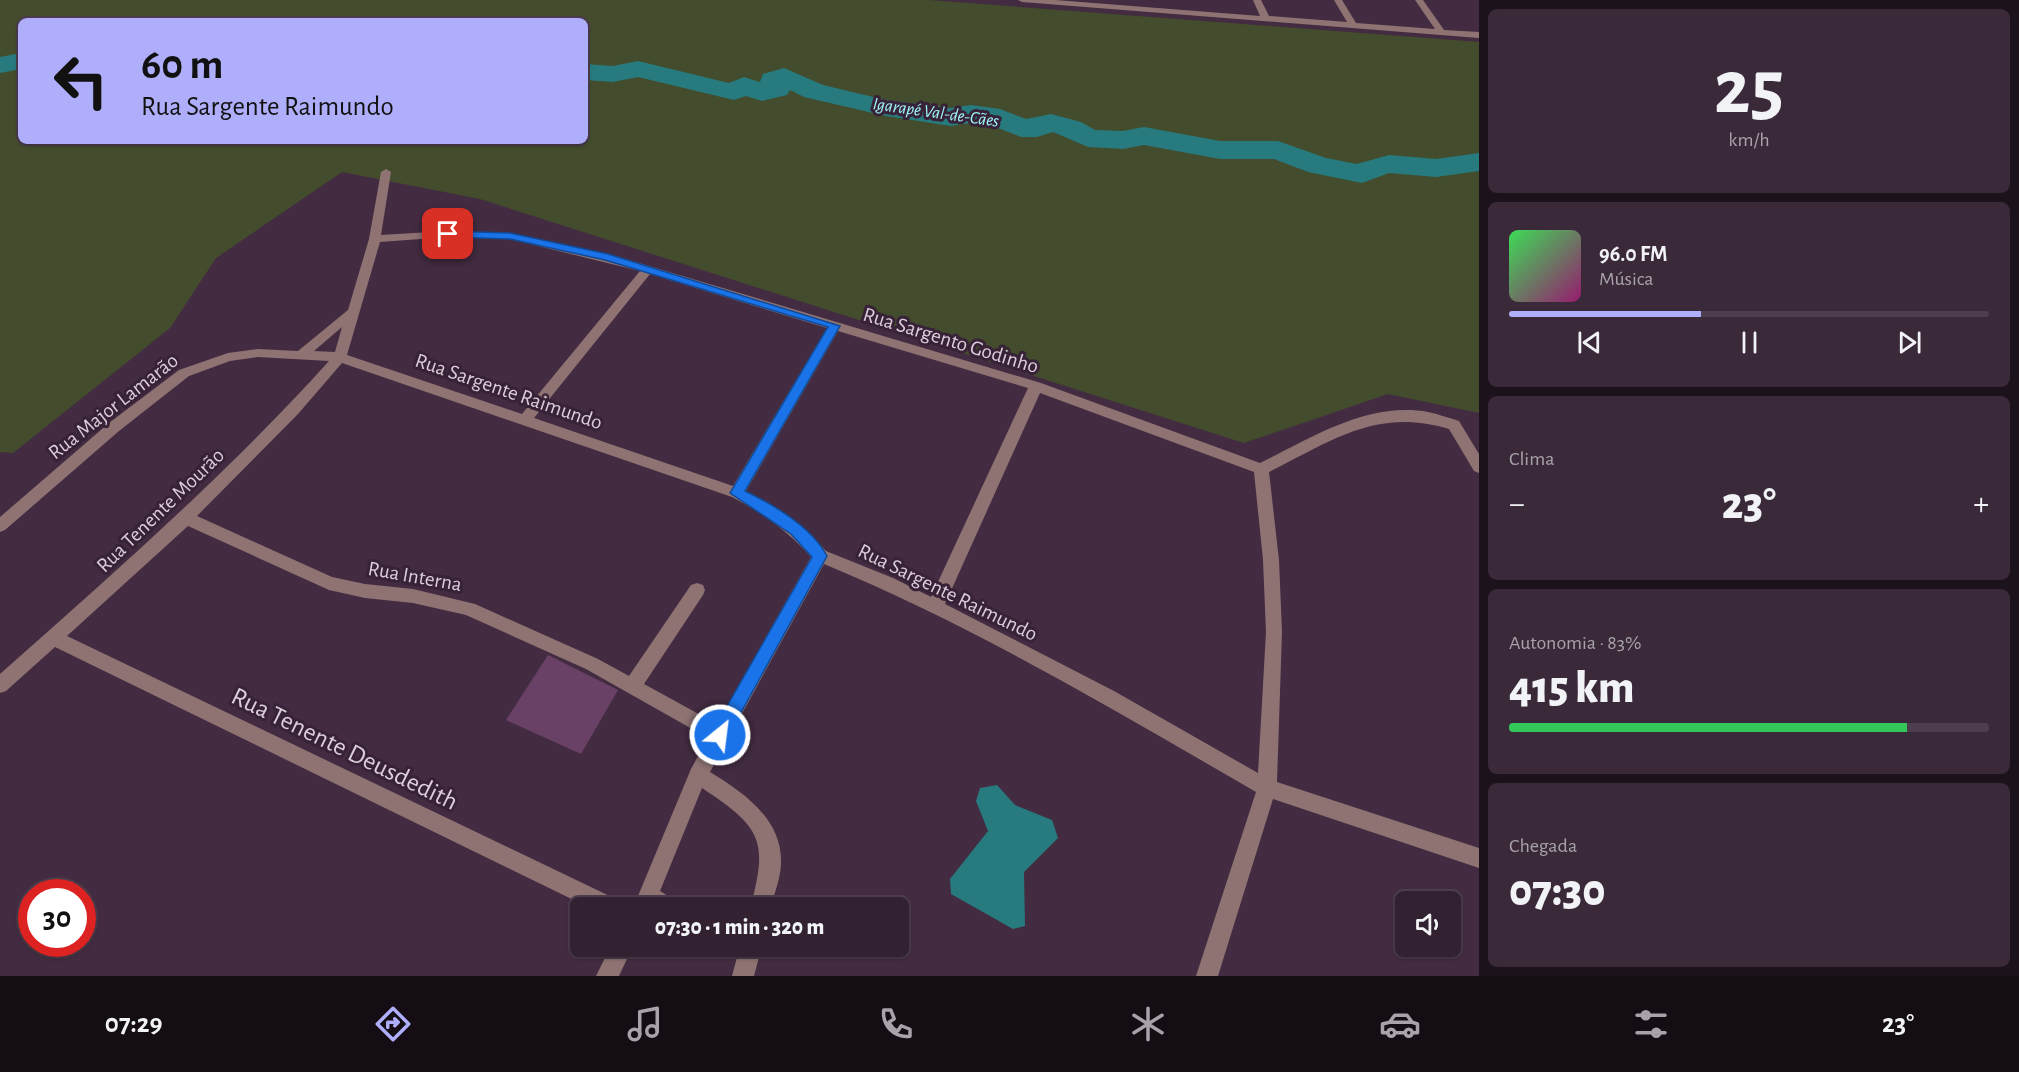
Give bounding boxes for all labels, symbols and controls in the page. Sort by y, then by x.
icon: left [42,42,120,120]
text: 60 m [141,44,223,86]
text: 25 [1714,50,1784,128]
text: Rua Sargente Raimundo [141,93,394,120]
water label: Igarapé Val-de-Cães [872,95,1000,131]
text: km/h [1728,130,1770,150]
pin [422,208,473,259]
icon: arrive [431,217,464,250]
text: 96.0 FM [1599,243,1667,265]
text: Música [1599,269,1654,289]
street label: Rua Sargento Godinho [861,304,1041,377]
icon: previous [1573,326,1606,359]
icon: pause [1733,326,1766,359]
icon: next [1893,326,1926,359]
street label: Rua Major Lamarão [45,349,182,463]
street label: Rua Sargente Raimundo [413,350,605,433]
street label: Rua Tenente Mourão [93,444,228,576]
text: Clima [1509,449,1554,469]
text: 23° [1722,482,1776,527]
text: − [1509,488,1525,521]
text: + [1973,488,1989,521]
street label: Rua Sargente Raimundo [855,540,1041,645]
street label: Rua Interna [366,558,464,595]
text: Autonomia · 83% [1509,633,1641,653]
text: 415 km [1509,666,1634,711]
street label: Rua Tenente Deusdedith [227,683,462,815]
position arrow [688,703,752,767]
text: Chegada [1509,836,1577,856]
text: 07:30 [1509,869,1605,914]
speed limit sign: 30 [18,879,96,957]
map controls [1395,891,1461,957]
button: sound [1395,891,1461,957]
text: 07:30 · 1 min · 320 m [655,916,824,938]
icon: directions [372,1003,414,1045]
icon: music [624,1003,666,1045]
icon: phone [875,1003,917,1045]
icon: climate [1127,1003,1169,1045]
icon: car [1379,1003,1421,1045]
icon: filters [1630,1003,1672,1045]
text: 07:29 [105,1010,163,1037]
text: 23° [1882,1010,1914,1037]

